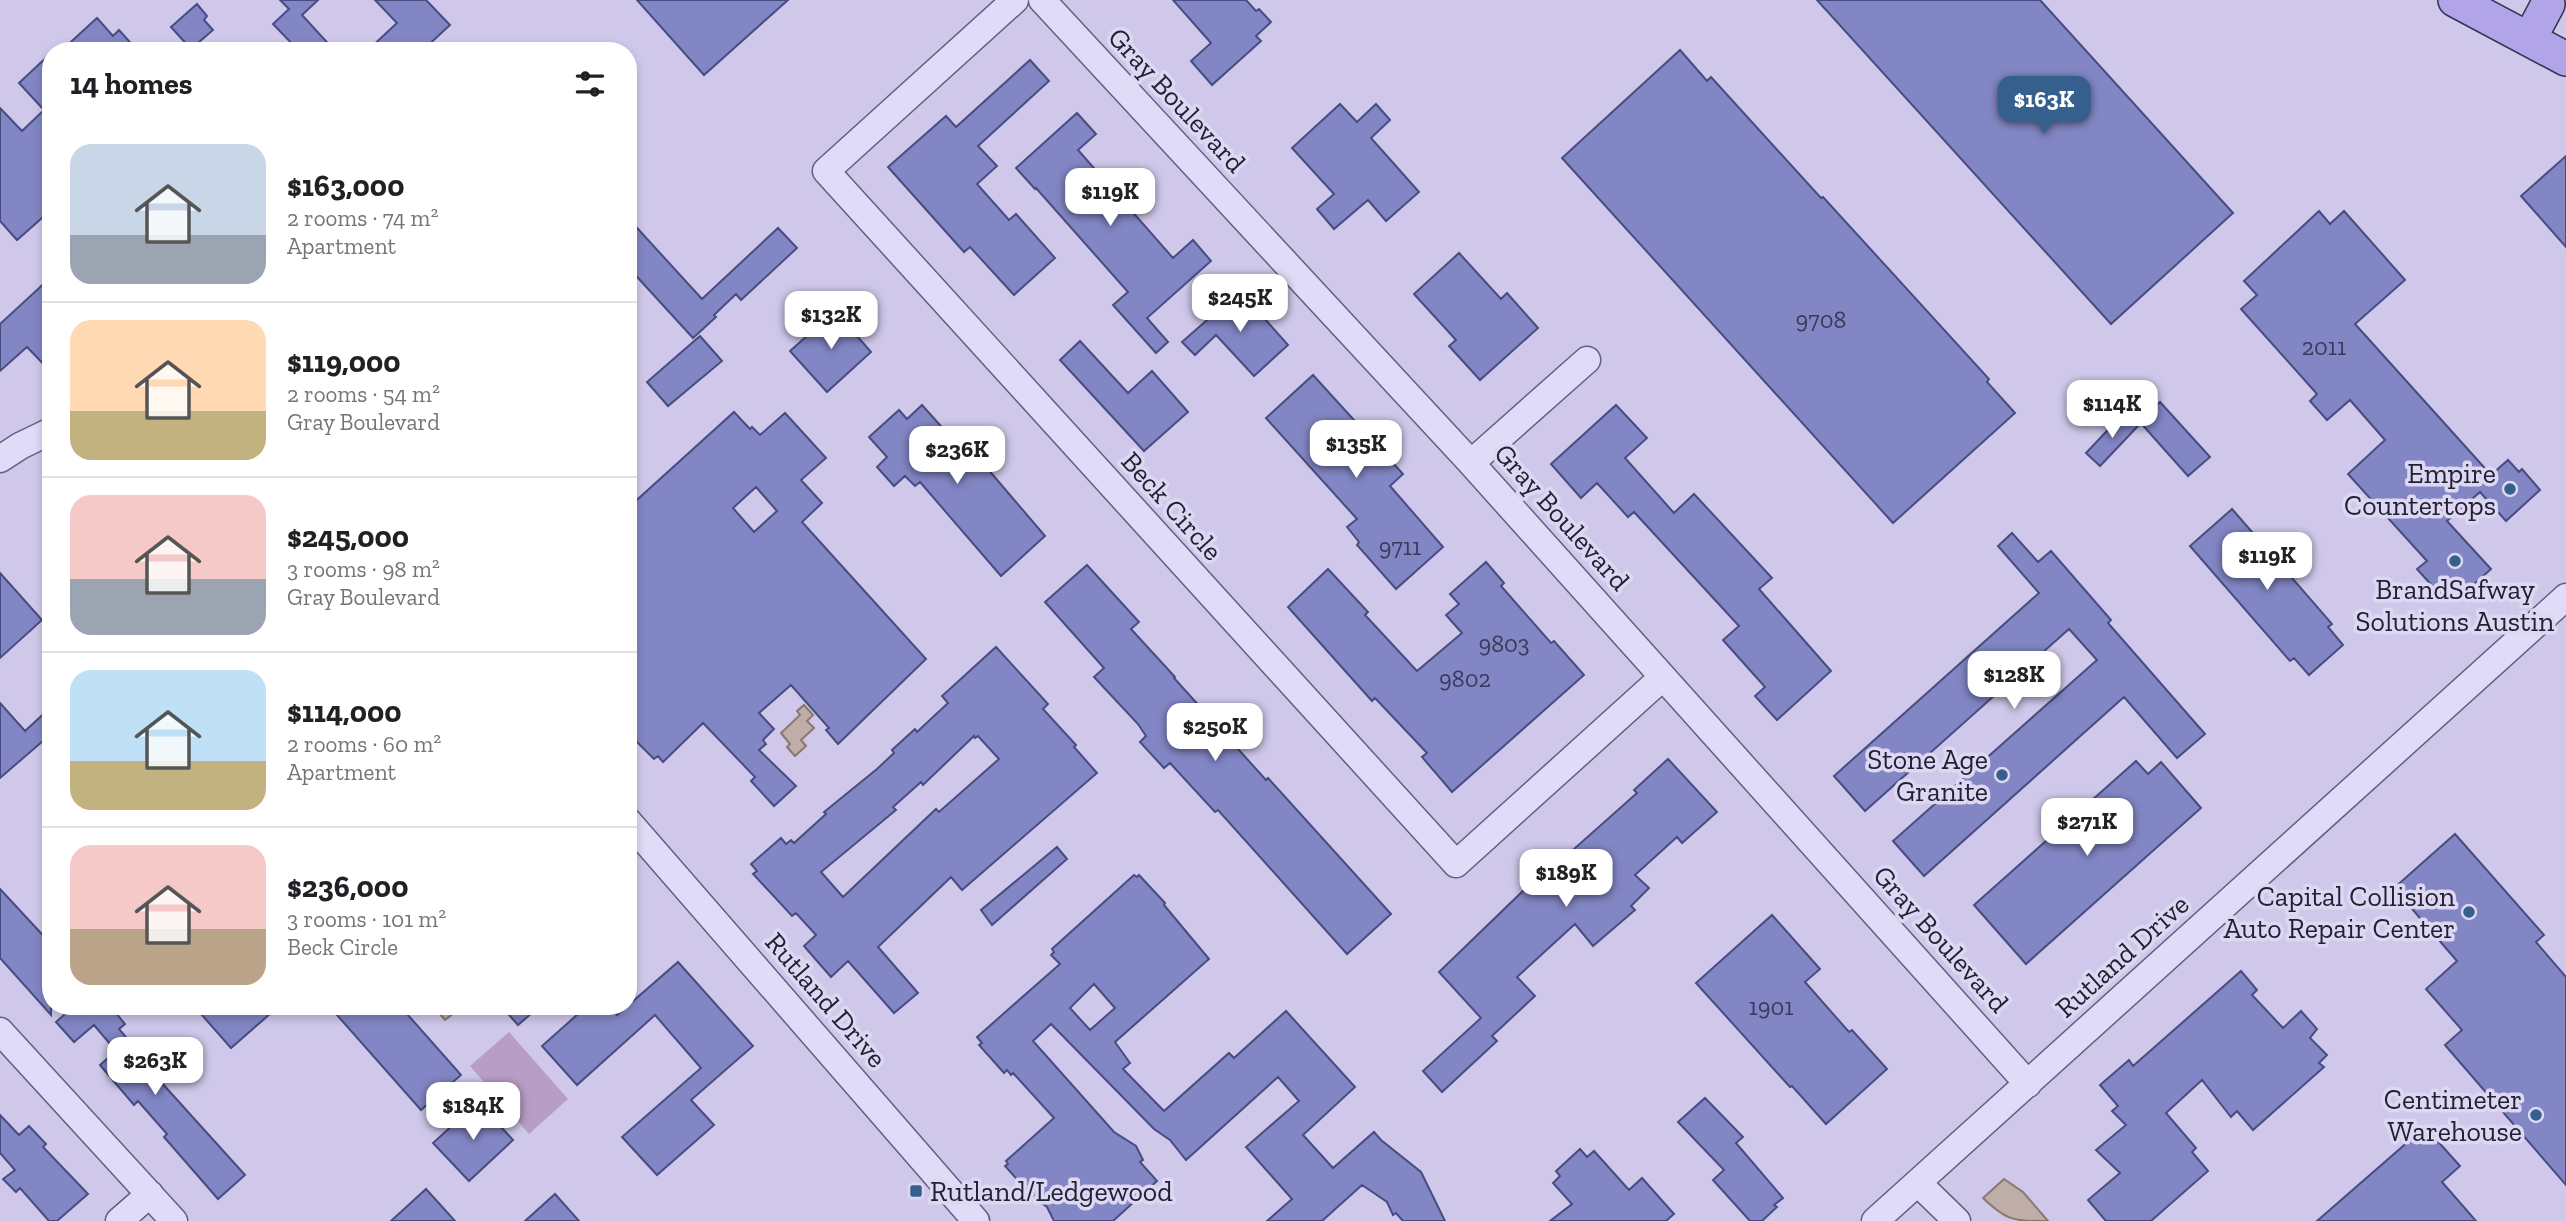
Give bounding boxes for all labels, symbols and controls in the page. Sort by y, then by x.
street label: Gray Boulevard [1101,21,1253,179]
icon: filters [571,65,609,103]
text: 14 homes [70,66,193,102]
pin: $163K [1995,76,2093,136]
text: $163K [2014,85,2074,113]
text: $163,000 [287,168,404,204]
pin: $119K [1061,168,1159,228]
icon: home [126,172,210,256]
text: $119K [1081,177,1139,205]
text: 2 rooms · 74 m² [287,204,438,232]
text: Apartment [287,232,396,260]
pin: $245K [1191,274,1289,334]
text: $245K [1208,283,1272,311]
pin: $132K [782,292,880,351]
text: $132K [801,300,861,328]
house number: 9708 [1796,305,1846,334]
house number: 2011 [2302,332,2346,361]
text: $119,000 [287,344,401,380]
icon: home [126,348,210,432]
text: 2 rooms · 54 m² [287,380,440,408]
pin: $114K [2063,380,2161,440]
text: $114K [2083,389,2141,417]
text: Gray Boulevard [287,408,440,436]
pin: $135K [1307,420,1405,480]
pin: $236K [908,426,1006,486]
text: $135K [1326,429,1386,457]
text: $236K [925,435,989,463]
street label: Gray Boulevard [1487,437,1637,597]
street label: Beck Circle [1115,445,1229,567]
place label: Empire Countertops [2344,457,2496,522]
marker: Empire Countertops [2502,481,2518,497]
text: $245,000 [287,519,409,555]
icon: home [126,523,210,607]
house number: 9711 [1379,532,1421,561]
pin: $119K [2218,532,2316,592]
text: $119K [2238,541,2296,569]
marker: BrandSafway Solutions Austin [2447,553,2463,569]
text: 3 rooms · 98 m² [287,555,440,583]
place label: BrandSafway Solutions Austin [2356,573,2554,638]
text: Gray Boulevard [287,583,440,611]
house number: 9803 [1478,629,1530,658]
pin: $128K [1965,652,2063,711]
text: $128K [1984,660,2044,688]
house number: 9802 [1439,664,1491,693]
text: $114,000 [287,694,402,730]
icon: home [126,698,210,782]
pin: $250K [1166,704,1264,763]
text: $250K [1183,712,1247,740]
text: 2 rooms · 60 m² [287,730,441,758]
place label: Stone Age Granite [1867,743,1988,808]
text: Apartment [287,758,396,786]
marker: Stone Age Granite [1994,767,2010,783]
pin: $271K [2038,798,2136,858]
text: $271K [2057,807,2117,835]
pin: $189K [1517,850,1615,909]
text: $189K [1536,858,1596,886]
street label: Gray Boulevard [1866,859,2016,1019]
text: $236,000 [287,869,408,905]
icon: home [126,873,210,957]
place label: Capital Collision Auto Repair Center [2223,880,2455,945]
street label: Rutland Drive [2049,888,2195,1024]
marker: Capital Collision Auto Repair Center [2461,904,2477,920]
text: 3 rooms · 101 m² [287,905,446,933]
street label: Rutland Drive [758,926,894,1074]
text: Beck Circle [287,933,398,961]
house number: 1901 [1748,992,1794,1021]
pin: $263K [106,1038,204,1097]
text: $263K [123,1046,187,1074]
pin: $184K [424,1082,522,1142]
place label: Centimeter Warehouse [2384,1083,2522,1148]
text: $184K [442,1091,504,1119]
marker: Centimeter Warehouse [2528,1107,2544,1123]
place label: Rutland/Ledgewood [930,1175,1173,1208]
marker: Rutland/Ledgewood [908,1183,924,1199]

